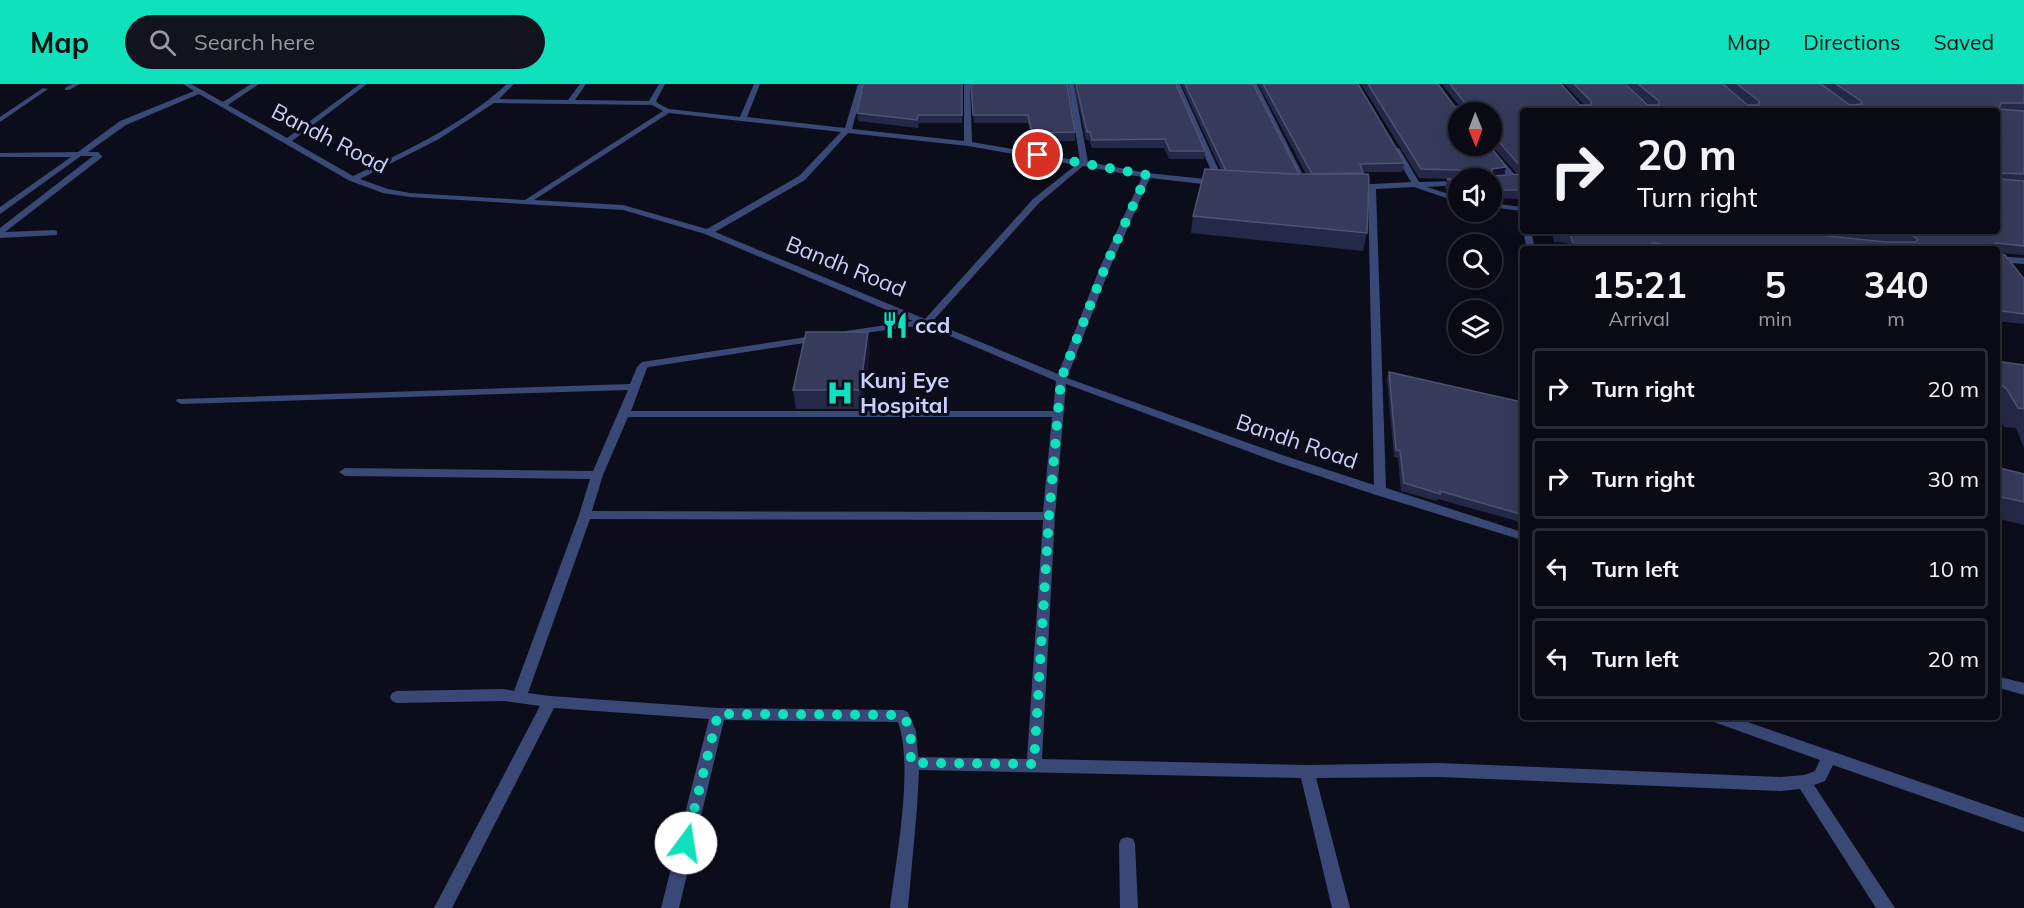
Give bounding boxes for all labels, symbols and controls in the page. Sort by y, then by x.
search box [125,15,545,69]
text: Map [30,25,89,60]
icon: search [146,26,179,59]
text: Search here [194,28,315,56]
text: Map [1727,29,1770,55]
text: Directions [1803,29,1900,55]
text: Saved [1933,29,1994,55]
street label: Bandh Road [267,97,393,179]
north arrow [1448,102,1502,156]
map controls [1448,102,1502,354]
text: 20 m [1637,128,1737,181]
pin [1012,129,1063,180]
icon: right [1538,132,1616,210]
icon: arrive [1021,138,1054,171]
button: sound [1448,168,1502,222]
text: Turn right [1637,180,1757,214]
street label: Bandh Road [782,229,910,303]
button: search [1448,234,1502,288]
text: 15:21 [1591,262,1687,307]
text: 5 [1764,262,1786,307]
text: 340 [1864,262,1929,307]
button: layers [1448,300,1502,354]
text: Arrival [1609,306,1670,331]
text: min [1758,306,1792,331]
text: m [1887,306,1905,331]
restaurant icon: ccd [880,310,910,340]
place label: ccd [915,311,950,339]
place label: Kunj Eye Hospital [860,366,949,419]
icon: right [1541,372,1574,405]
text: Turn right [1592,375,1695,403]
text: 20 m [1928,375,1979,403]
hospital icon: Kunj Eye Hospital [825,378,855,408]
street label: Bandh Road [1232,407,1362,475]
icon: right [1541,462,1574,495]
text: Turn right [1592,465,1695,493]
text: 30 m [1928,465,1979,493]
icon: left [1541,552,1574,585]
text: Turn left [1592,555,1679,583]
text: 10 m [1928,555,1979,583]
icon: left [1541,642,1574,675]
text: Turn left [1592,645,1679,673]
text: 20 m [1928,645,1979,673]
position arrow [654,811,718,875]

